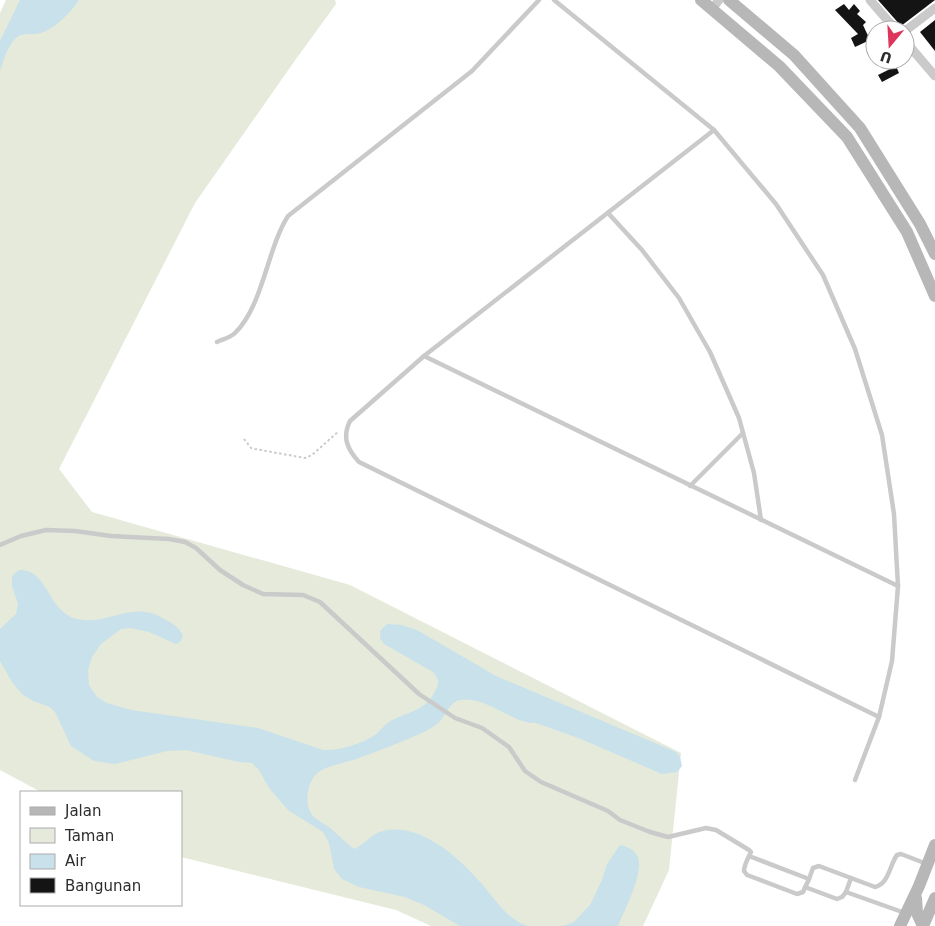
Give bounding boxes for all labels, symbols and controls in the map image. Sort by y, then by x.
north arrow [865,20,915,70]
text: U [878,48,894,67]
legend [20,791,182,906]
text: Jalan [64,802,101,820]
text: Taman [64,827,114,845]
text: Air [65,852,86,870]
text: Bangunan [65,877,141,895]

